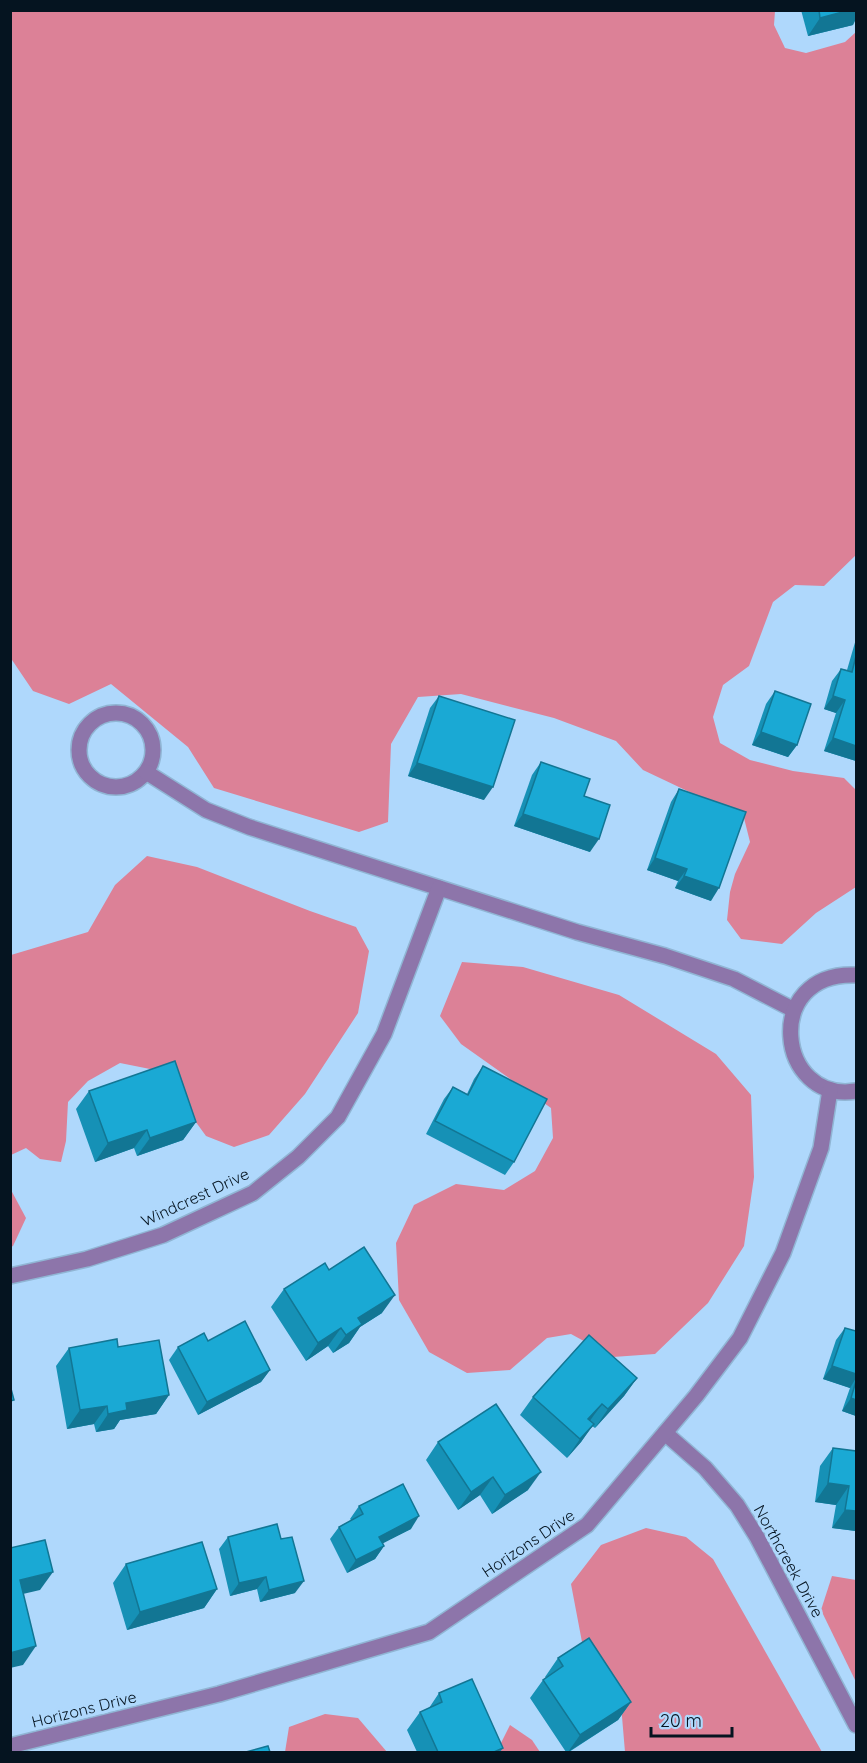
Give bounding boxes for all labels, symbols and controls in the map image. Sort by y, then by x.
street label: Windcrest Drive [138,1163,252,1231]
street label: Northcreek Drive [750,1501,828,1621]
street label: Horizons Drive [478,1505,578,1581]
street label: Horizons Drive [29,1686,139,1732]
scale bar [651,1700,732,1738]
text: 20 m [660,1709,702,1732]

